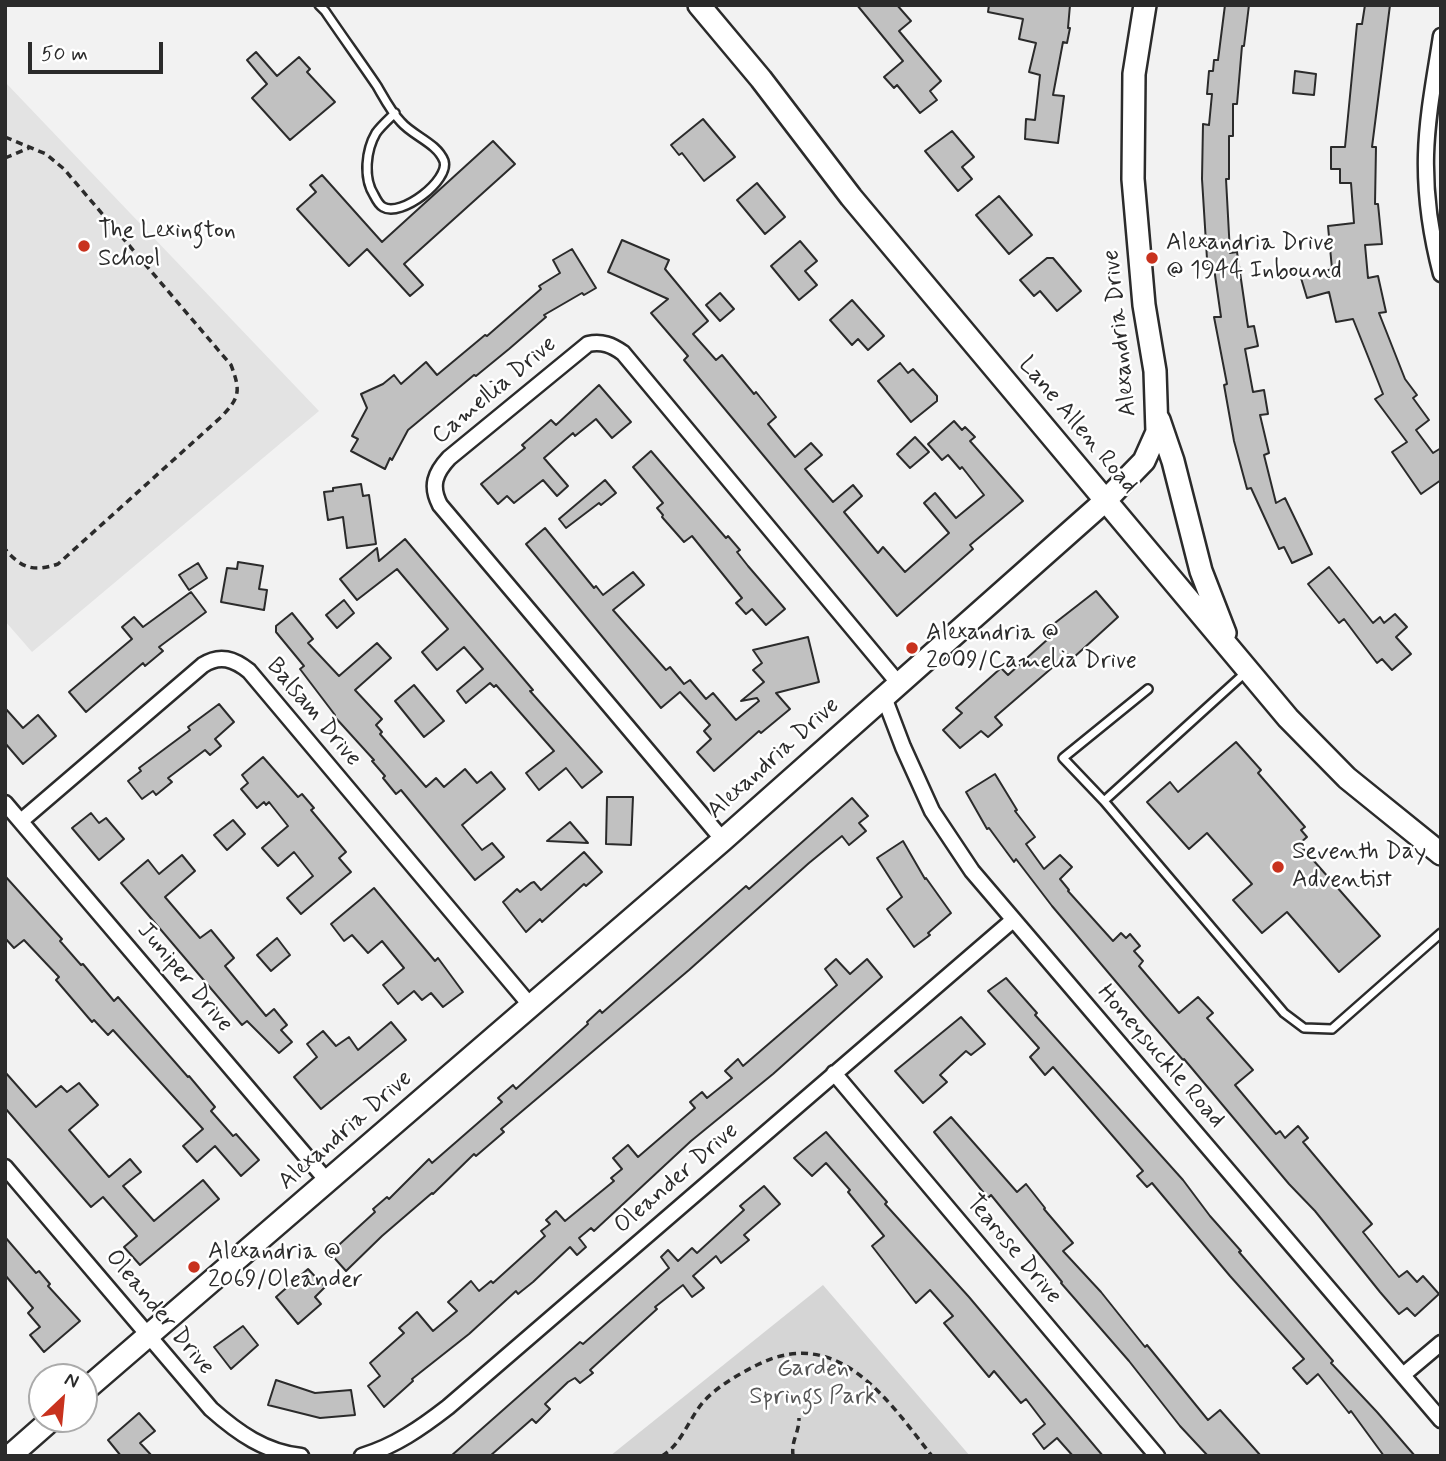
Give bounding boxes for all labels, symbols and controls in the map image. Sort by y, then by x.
scale bar [32,28,166,72]
text: 50 m [41,40,88,68]
place label: The Lexington School [98,218,236,274]
place label: Alexandria Drive @ 1944 Inbound [1166,230,1342,286]
marker: The Lexington School [76,238,92,254]
street label: Alexandria Drive [1098,248,1144,418]
marker: Alexandria Drive @ 1944 Inbound [1144,250,1160,266]
street label: Camellia Drive [427,331,563,451]
street label: Lane Allen Road [1011,352,1143,500]
place label: Alexandria @ 2009/Camelia Drive [926,620,1137,676]
marker: Alexandria @ 2009/Camelia Drive [904,640,920,656]
street label: Balsam Drive [259,653,367,773]
street label: Alexandria Drive [702,692,846,826]
place label: Seventh Day Adventist [1292,839,1426,895]
marker: Seventh Day Adventist [1270,859,1286,875]
street label: Juniper Drive [130,917,238,1039]
street label: Honeysuckle Road [1090,980,1230,1134]
street label: Alexandria Drive [273,1065,419,1197]
street label: Oleander Drive [609,1117,745,1241]
street label: Tearose Drive [959,1189,1067,1311]
place label: Alexandria @ 2069/Oleander [208,1239,363,1295]
street label: Oleander Drive [98,1244,220,1382]
marker: Alexandria @ 2069/Oleander [186,1259,202,1275]
park label: Garden Springs Park [749,1356,877,1412]
north arrow [28,1363,98,1433]
text: N [60,1366,83,1394]

